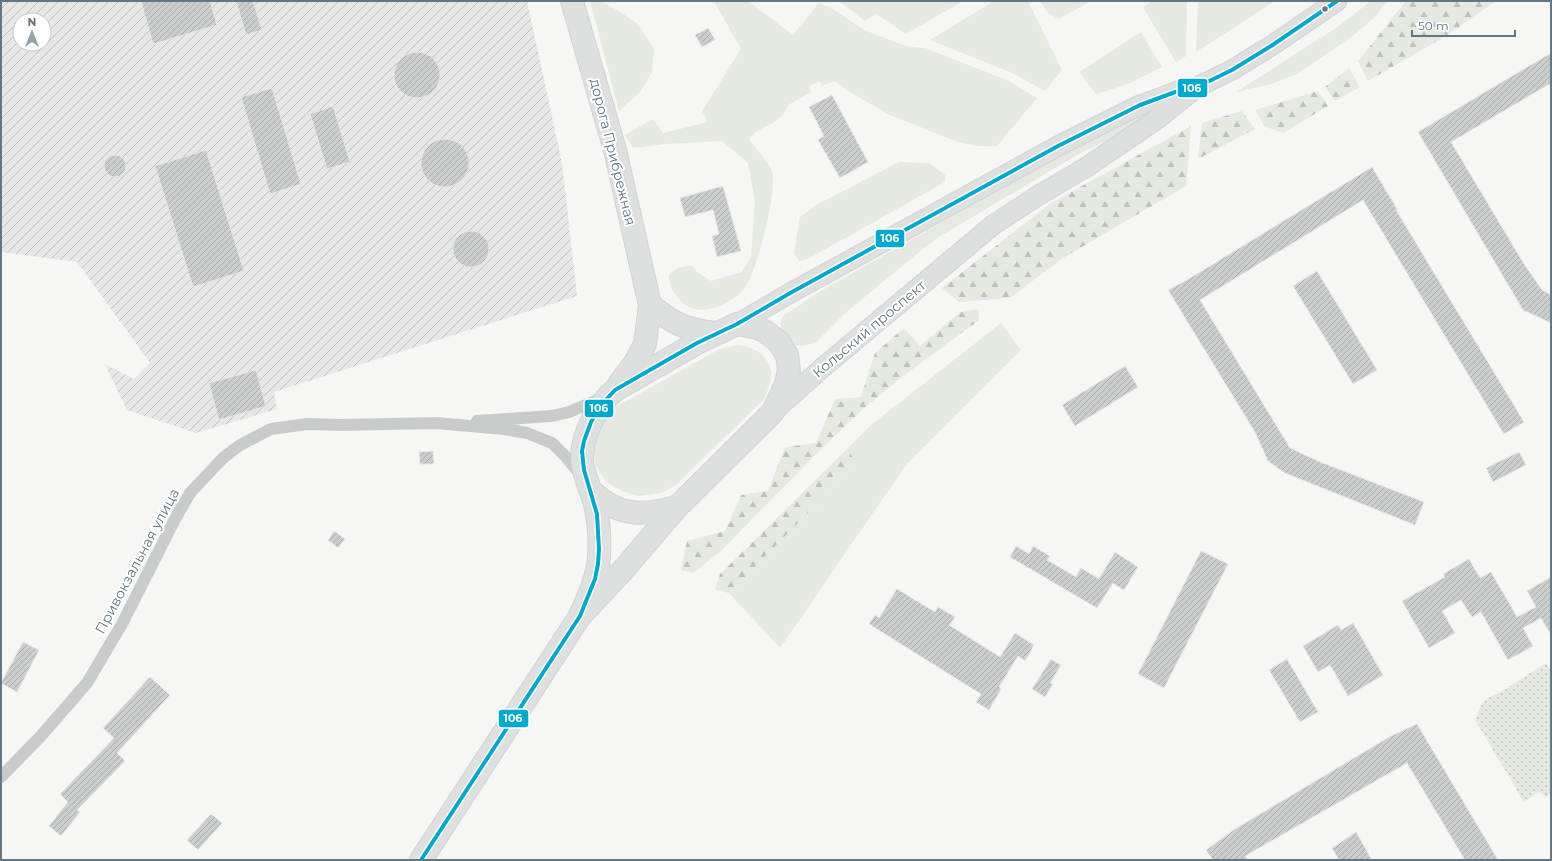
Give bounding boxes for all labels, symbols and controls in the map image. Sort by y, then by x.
unlabelled marker [1320,4,1330,14]
north arrow [12,12,52,52]
scale bar [1412,12,1515,38]
text: N [28,15,36,29]
text: 50 m [1418,18,1449,33]
street label: дорога Прибрежная [586,77,640,227]
line badge: 106 [1177,78,1208,98]
text: 106 [1183,81,1201,95]
line badge: 106 [875,229,905,248]
text: 106 [881,231,899,245]
street label: Кольский проспект [809,276,930,382]
line badge: 106 [584,399,614,418]
text: 106 [590,401,608,415]
street label: Привокзальная улица [91,485,183,637]
line badge: 106 [498,709,529,728]
text: 106 [504,711,522,725]

